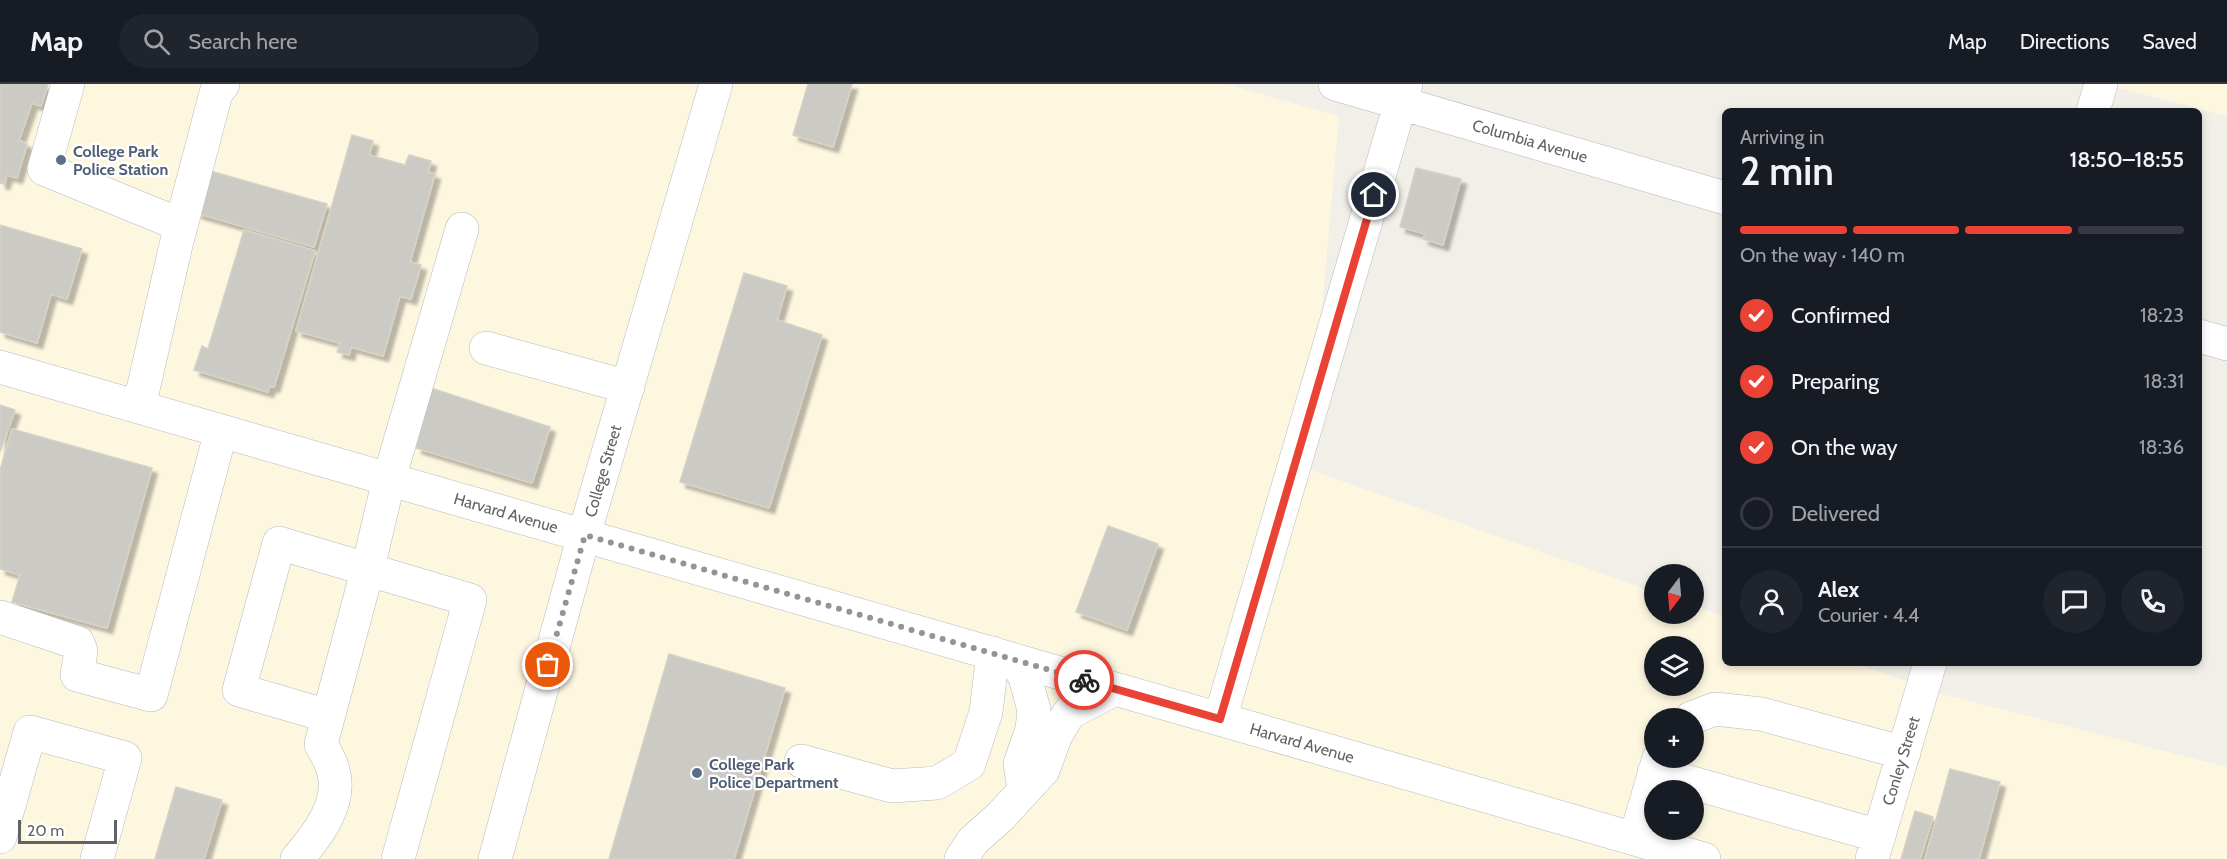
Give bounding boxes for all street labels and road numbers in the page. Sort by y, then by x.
street label: Columbia Avenue [1470,115,1590,167]
street label: College Street [581,422,625,519]
street label: Harvard Avenue [452,489,560,537]
street label: Conley Street [1878,714,1924,808]
street label: Harvard Avenue [1248,719,1356,767]

